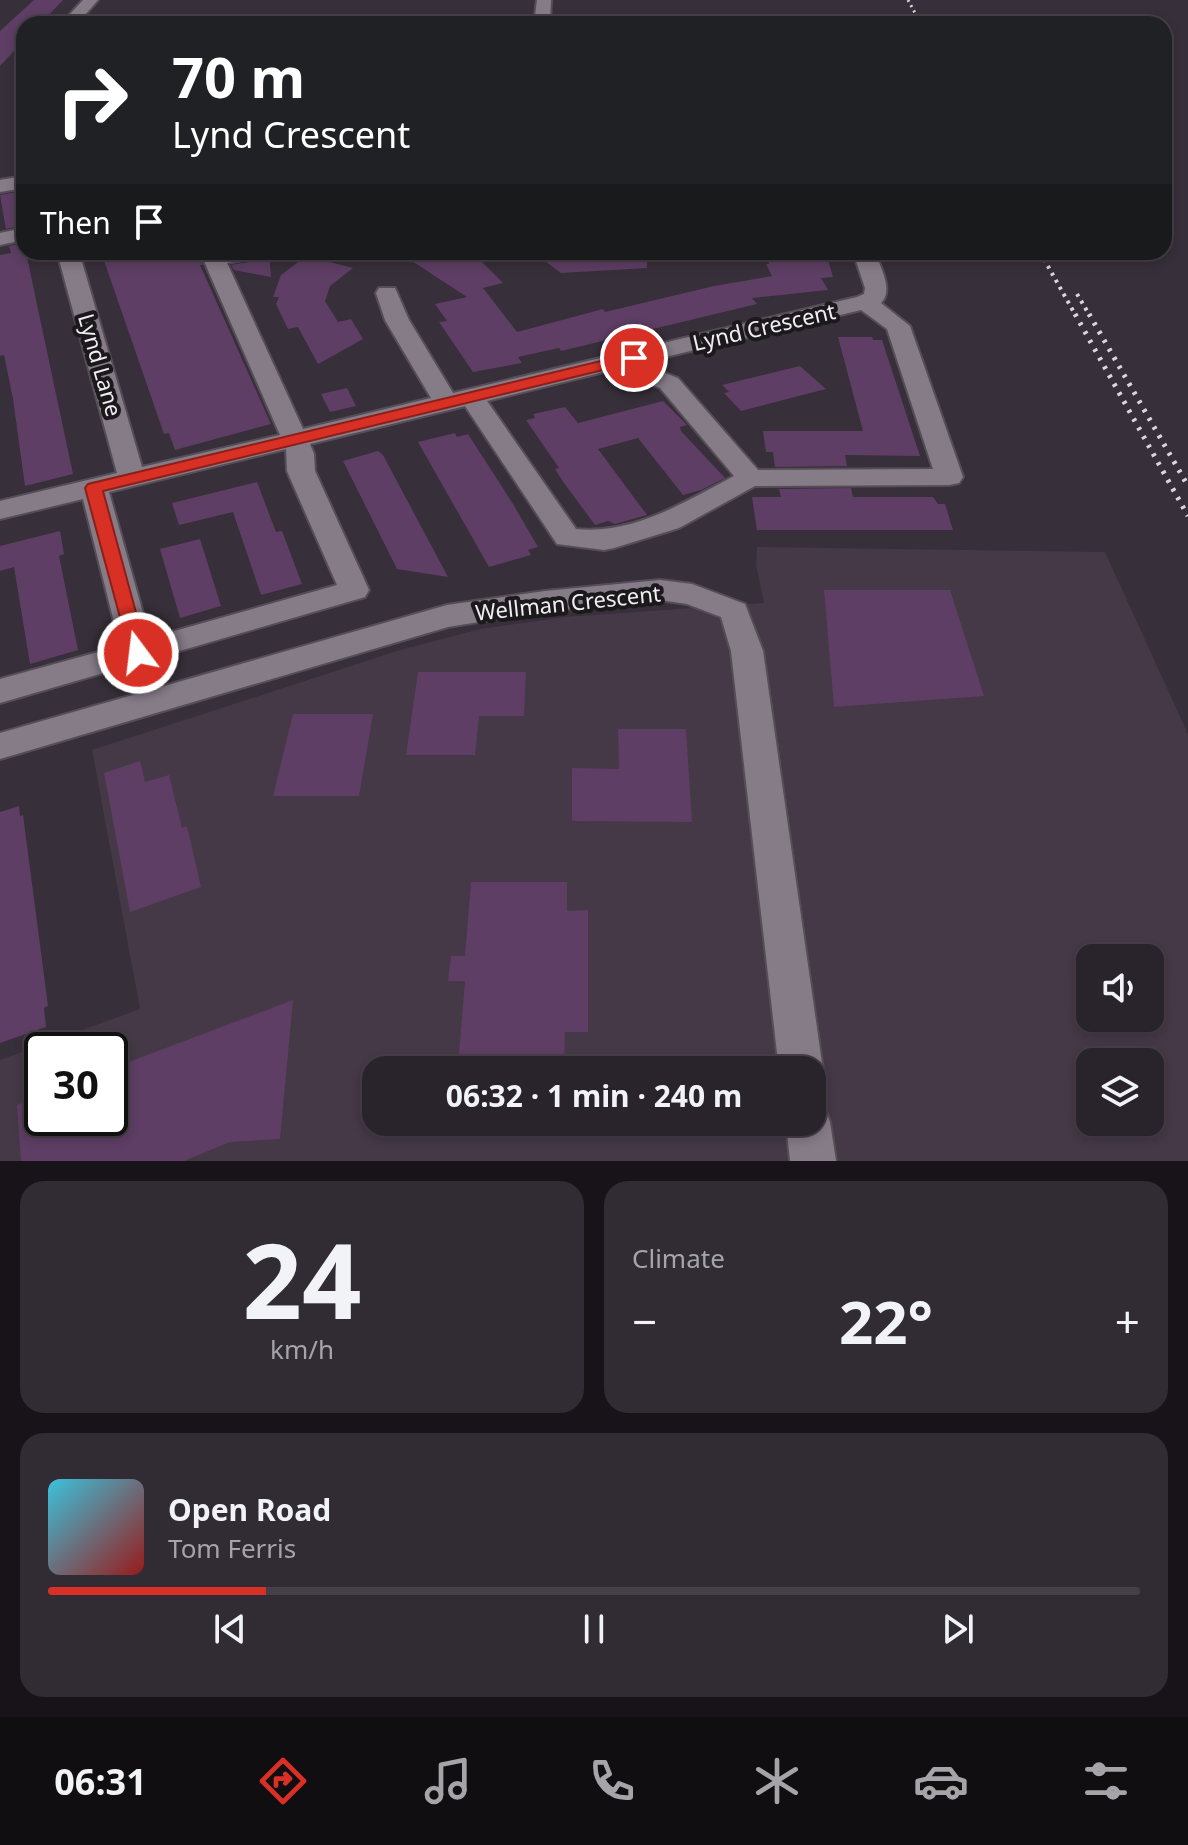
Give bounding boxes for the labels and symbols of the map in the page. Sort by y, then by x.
street label: Lynd Crescent [689,295,838,357]
street label: Lynd Lane [72,310,130,420]
pin [600,324,668,392]
street label: Wellman Crescent [474,577,662,627]
position arrow [96,611,180,695]
speed limit sign: 30 [24,1032,128,1136]

